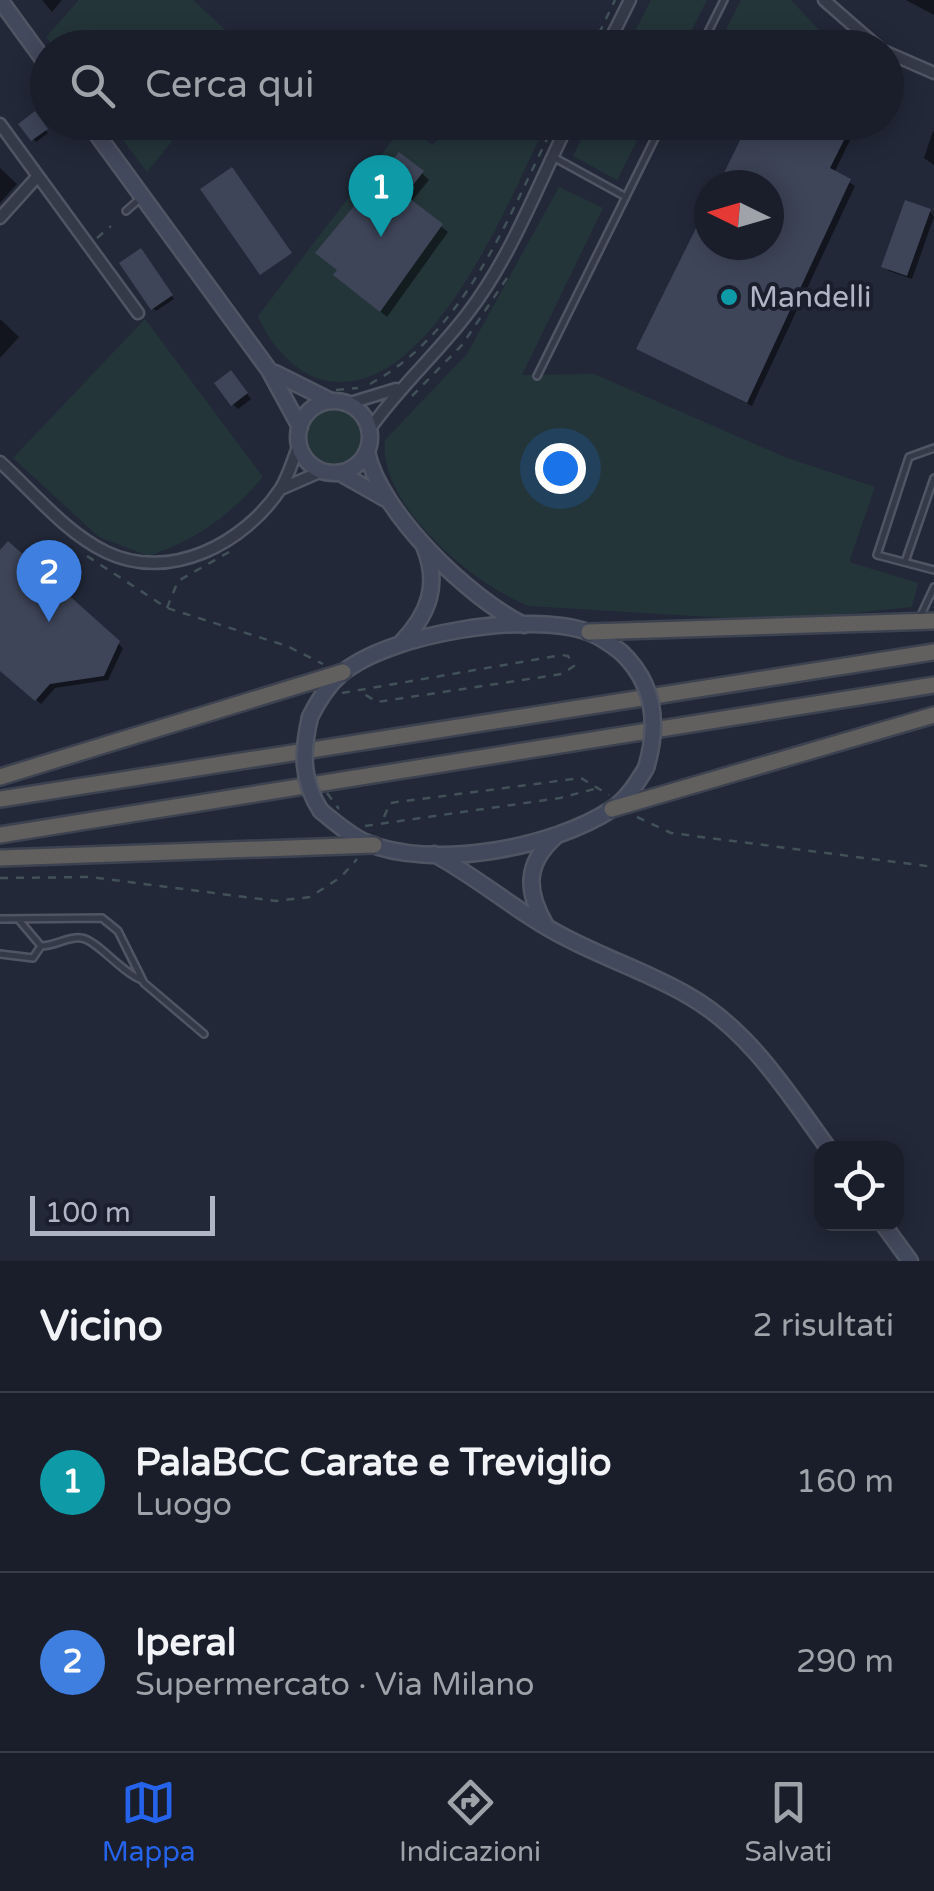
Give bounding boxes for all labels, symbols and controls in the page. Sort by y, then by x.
search box [30,30,904,140]
icon: search [65,58,120,113]
text: Cerca qui [145,62,314,108]
pin: 1 [348,154,414,237]
north arrow [694,170,784,260]
place label: Mandelli [749,279,871,316]
marker: Mandelli [718,286,740,308]
your location [535,443,586,494]
pin: 2 [17,540,82,622]
map controls [814,1141,904,1231]
button: locate [814,1141,904,1231]
scale bar [30,1191,215,1236]
text: 100 m [45,1196,131,1230]
text: Vicino [40,1301,163,1352]
text: 2 risultati [753,1307,894,1345]
text: PalaBCC Carate e Treviglio [135,1440,611,1486]
text: 1 [62,1463,83,1501]
text: 160 m [796,1463,894,1501]
text: Luogo [135,1486,232,1524]
text: Iperal [135,1620,236,1666]
text: 2 [62,1643,83,1681]
text: 290 m [796,1643,894,1681]
text: Supermercato · Via Milano [135,1666,534,1704]
tab: Mappa [102,1775,196,1869]
tab: Indicazioni [399,1775,541,1869]
tab: Salvati [745,1775,832,1869]

